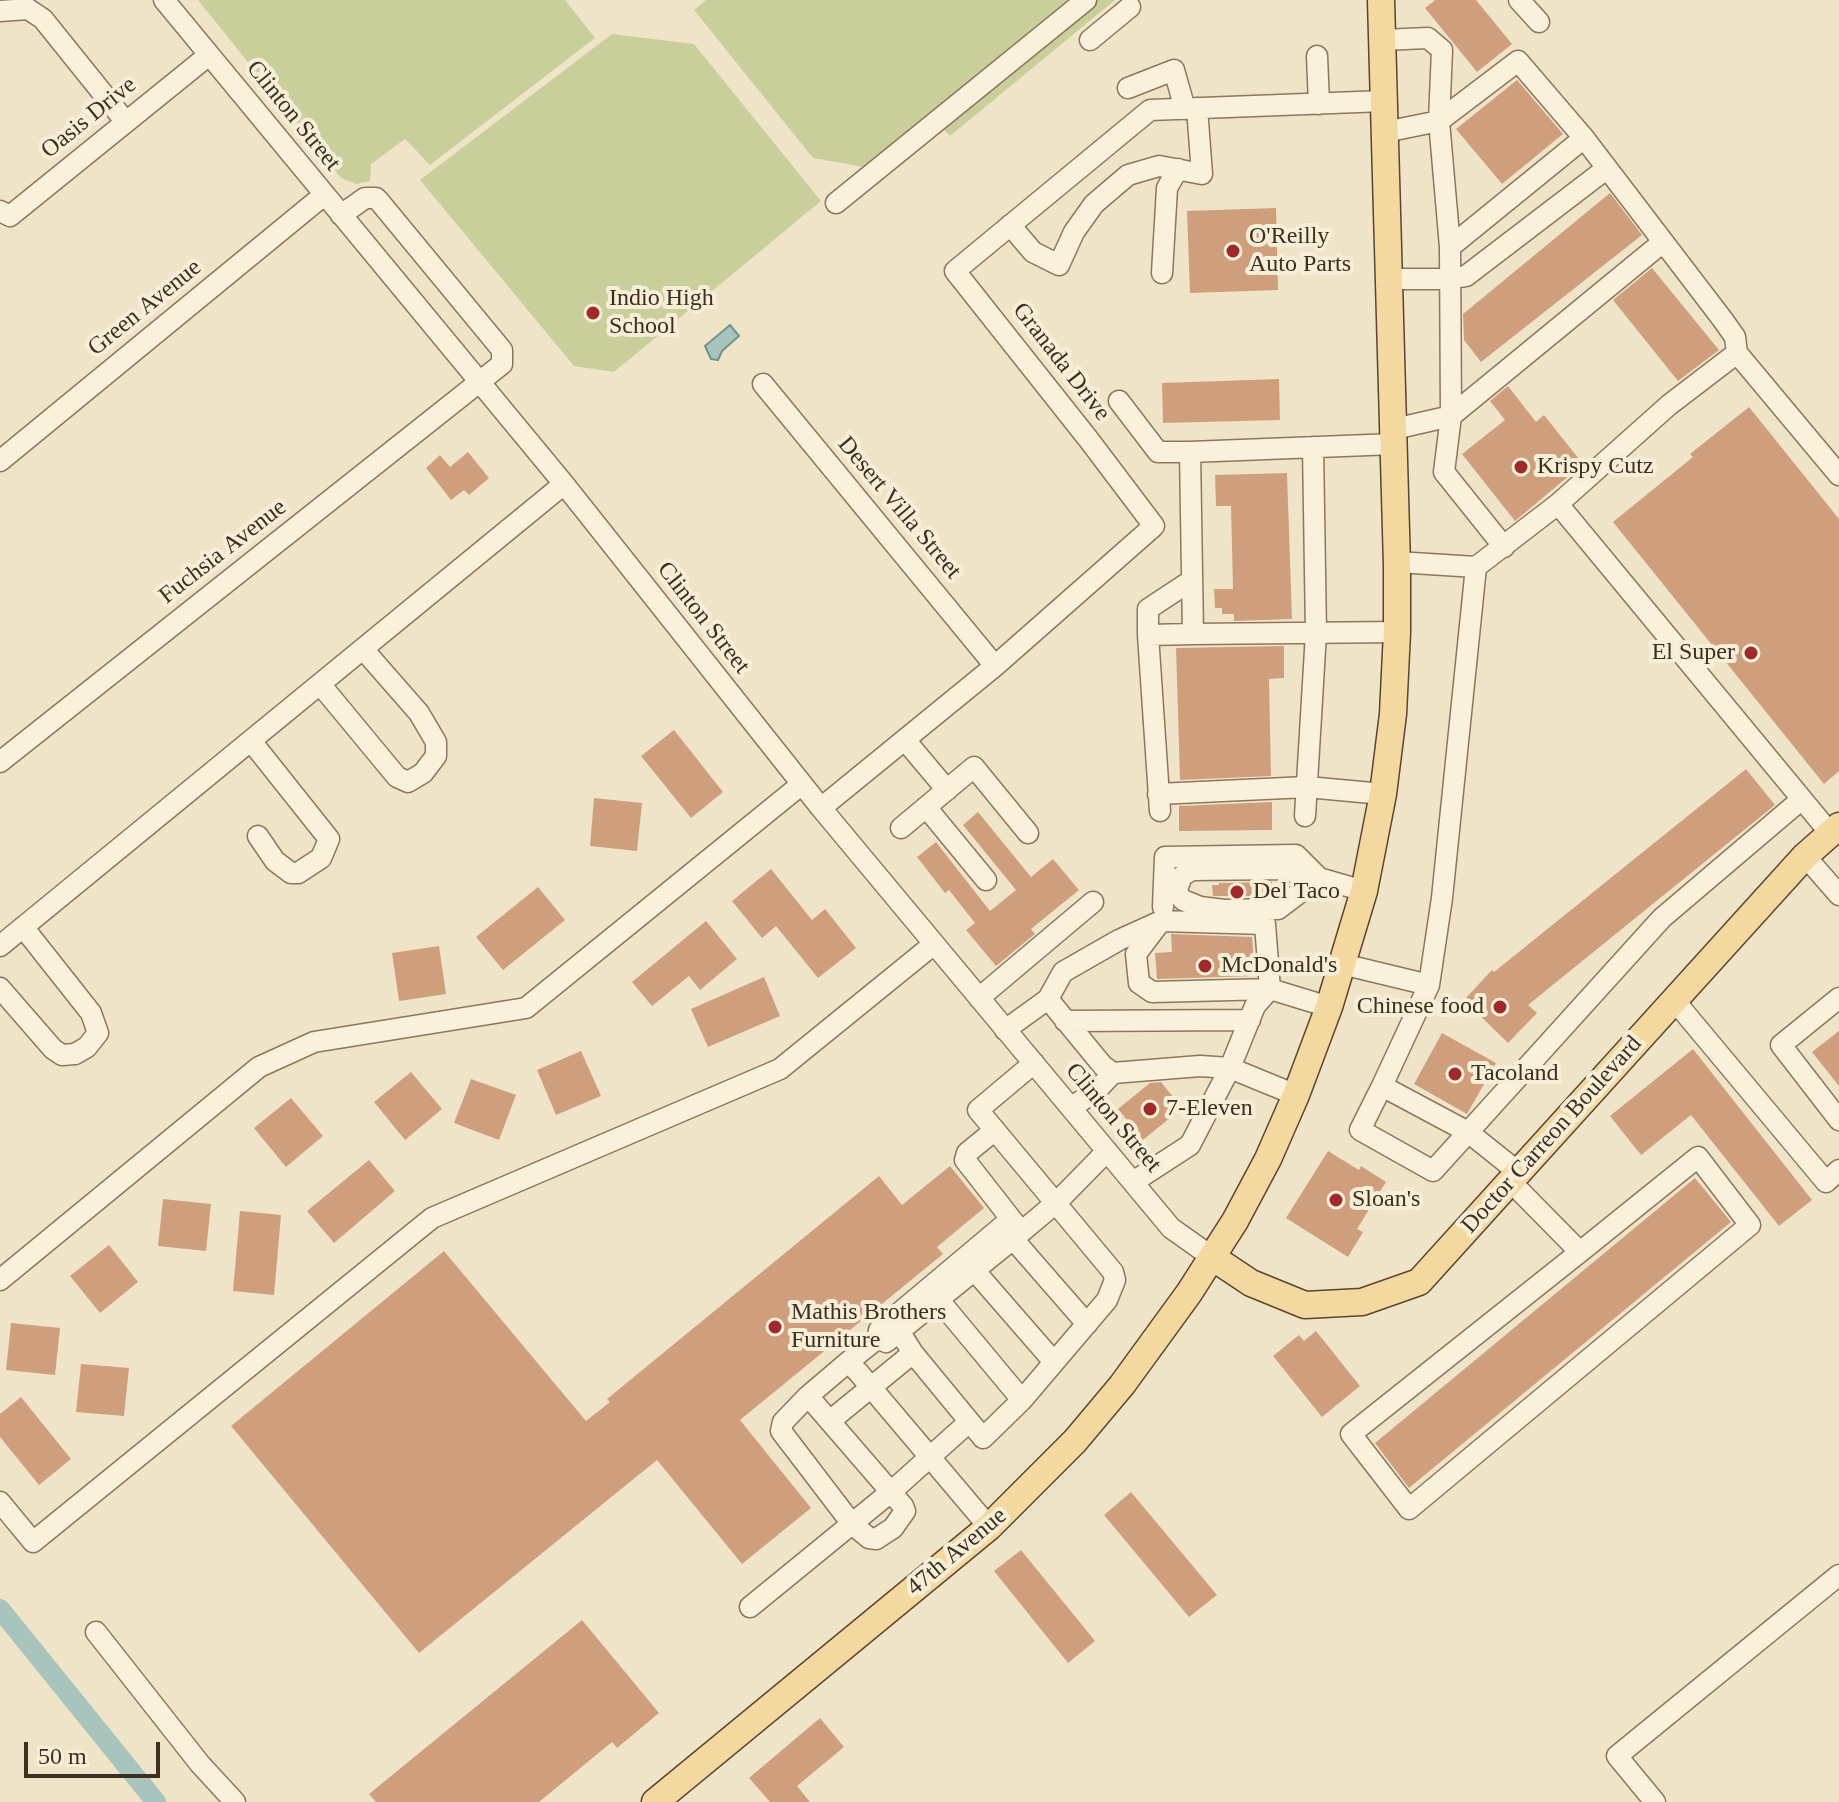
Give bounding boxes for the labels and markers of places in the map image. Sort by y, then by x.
place label: O'Reilly Auto Parts [1249,223,1351,279]
marker: O'Reilly Auto Parts [1224,242,1242,260]
place label: Indio High School [609,285,714,341]
marker: Indio High School [584,304,602,322]
place label: Krispy Cutz [1537,453,1654,481]
marker: Krispy Cutz [1512,458,1530,476]
place label: El Super [1652,639,1735,667]
marker: El Super [1742,644,1760,662]
place label: Del Taco [1253,878,1340,906]
marker: Del Taco [1228,883,1246,901]
place label: McDonald's [1221,952,1337,980]
marker: McDonald's [1196,957,1214,975]
place label: Chinese food [1357,993,1484,1021]
marker: Chinese food [1491,998,1509,1016]
place label: Tacoland [1471,1060,1559,1088]
marker: Tacoland [1446,1065,1464,1083]
place label: 7-Eleven [1166,1095,1253,1123]
marker: 7-Eleven [1141,1100,1159,1118]
place label: Sloan's [1352,1186,1420,1214]
marker: Sloan's [1327,1191,1345,1209]
place label: Mathis Brothers Furniture [791,1299,946,1355]
marker: Mathis Brothers Furniture [766,1318,784,1336]

